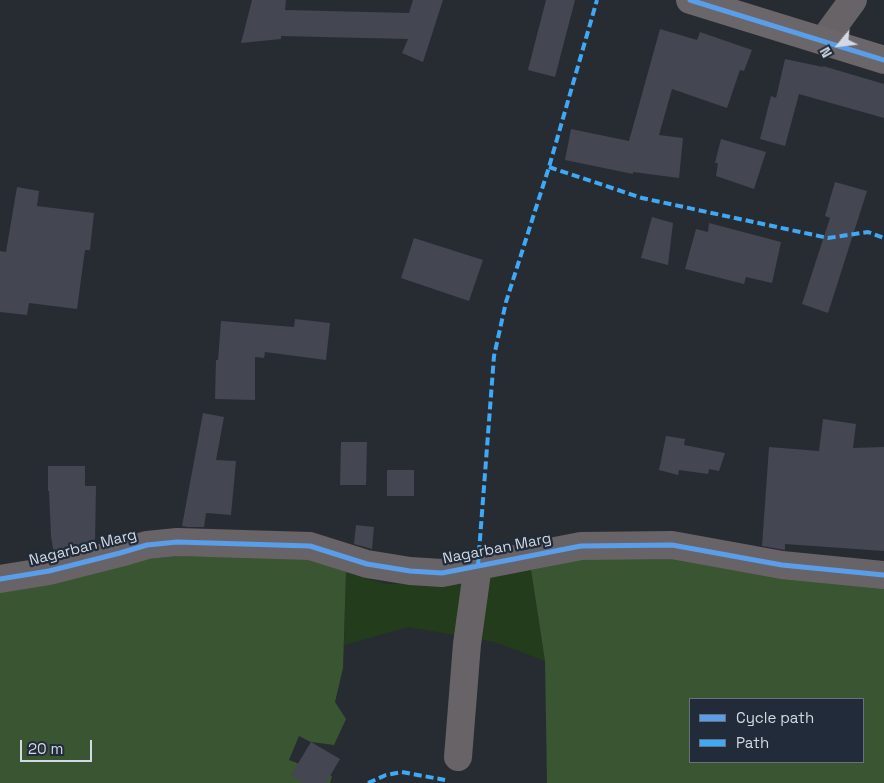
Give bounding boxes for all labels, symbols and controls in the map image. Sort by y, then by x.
north arrow [814,20,864,70]
text: N [816,44,836,61]
street label: Nagarban Marg [27,526,139,570]
street label: Nagarban Marg [441,530,553,568]
legend [689,698,864,763]
text: Cycle path [736,708,814,727]
scale bar [22,730,95,762]
text: Path [736,733,769,752]
text: 20 m [28,739,63,758]

